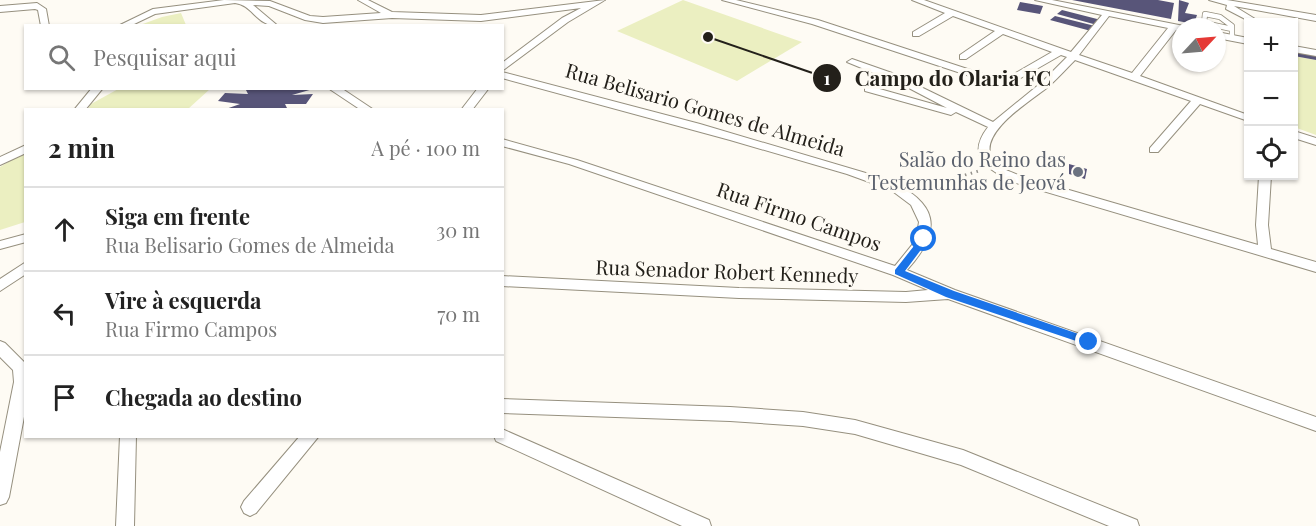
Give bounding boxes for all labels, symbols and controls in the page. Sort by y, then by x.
north arrow [1172,18,1226,72]
map controls [1244,18,1298,180]
button: + [1244,18,1298,72]
search box [24,24,504,90]
icon: search [45,41,78,74]
text: Pesquisar aqui [93,42,236,72]
street label: Rua Belisario Gomes de Almeida [563,56,848,161]
callout: Campo do Olaria FC [812,59,1063,98]
text: Campo do Olaria FC [855,63,1051,91]
text: 1 [824,66,831,90]
button: − [1244,72,1298,126]
button: locate [1244,126,1298,180]
text: 2 min [48,130,115,165]
text: A pé · 100 m [371,134,480,161]
place label: Salão do Reino das Testemunhas de Jeová [868,145,1066,195]
marker: Salão do Reino das Testemunhas de Jeová [1071,165,1085,179]
street label: Rua Firmo Campos [714,175,885,256]
text: Siga em frente [105,201,250,231]
icon: ahead [48,213,81,246]
text: 30 m [436,216,480,243]
route start [910,225,936,251]
text: Rua Belisario Gomes de Almeida [105,231,395,258]
street label: Rua Senador Robert Kennedy [595,252,859,289]
text: Vire à esquerda [105,285,262,315]
icon: left [48,297,81,330]
text: 70 m [437,300,480,327]
text: Rua Firmo Campos [105,315,277,342]
route end [1075,328,1101,354]
icon: arrive [48,381,81,414]
text: Chegada ao destino [105,382,302,412]

